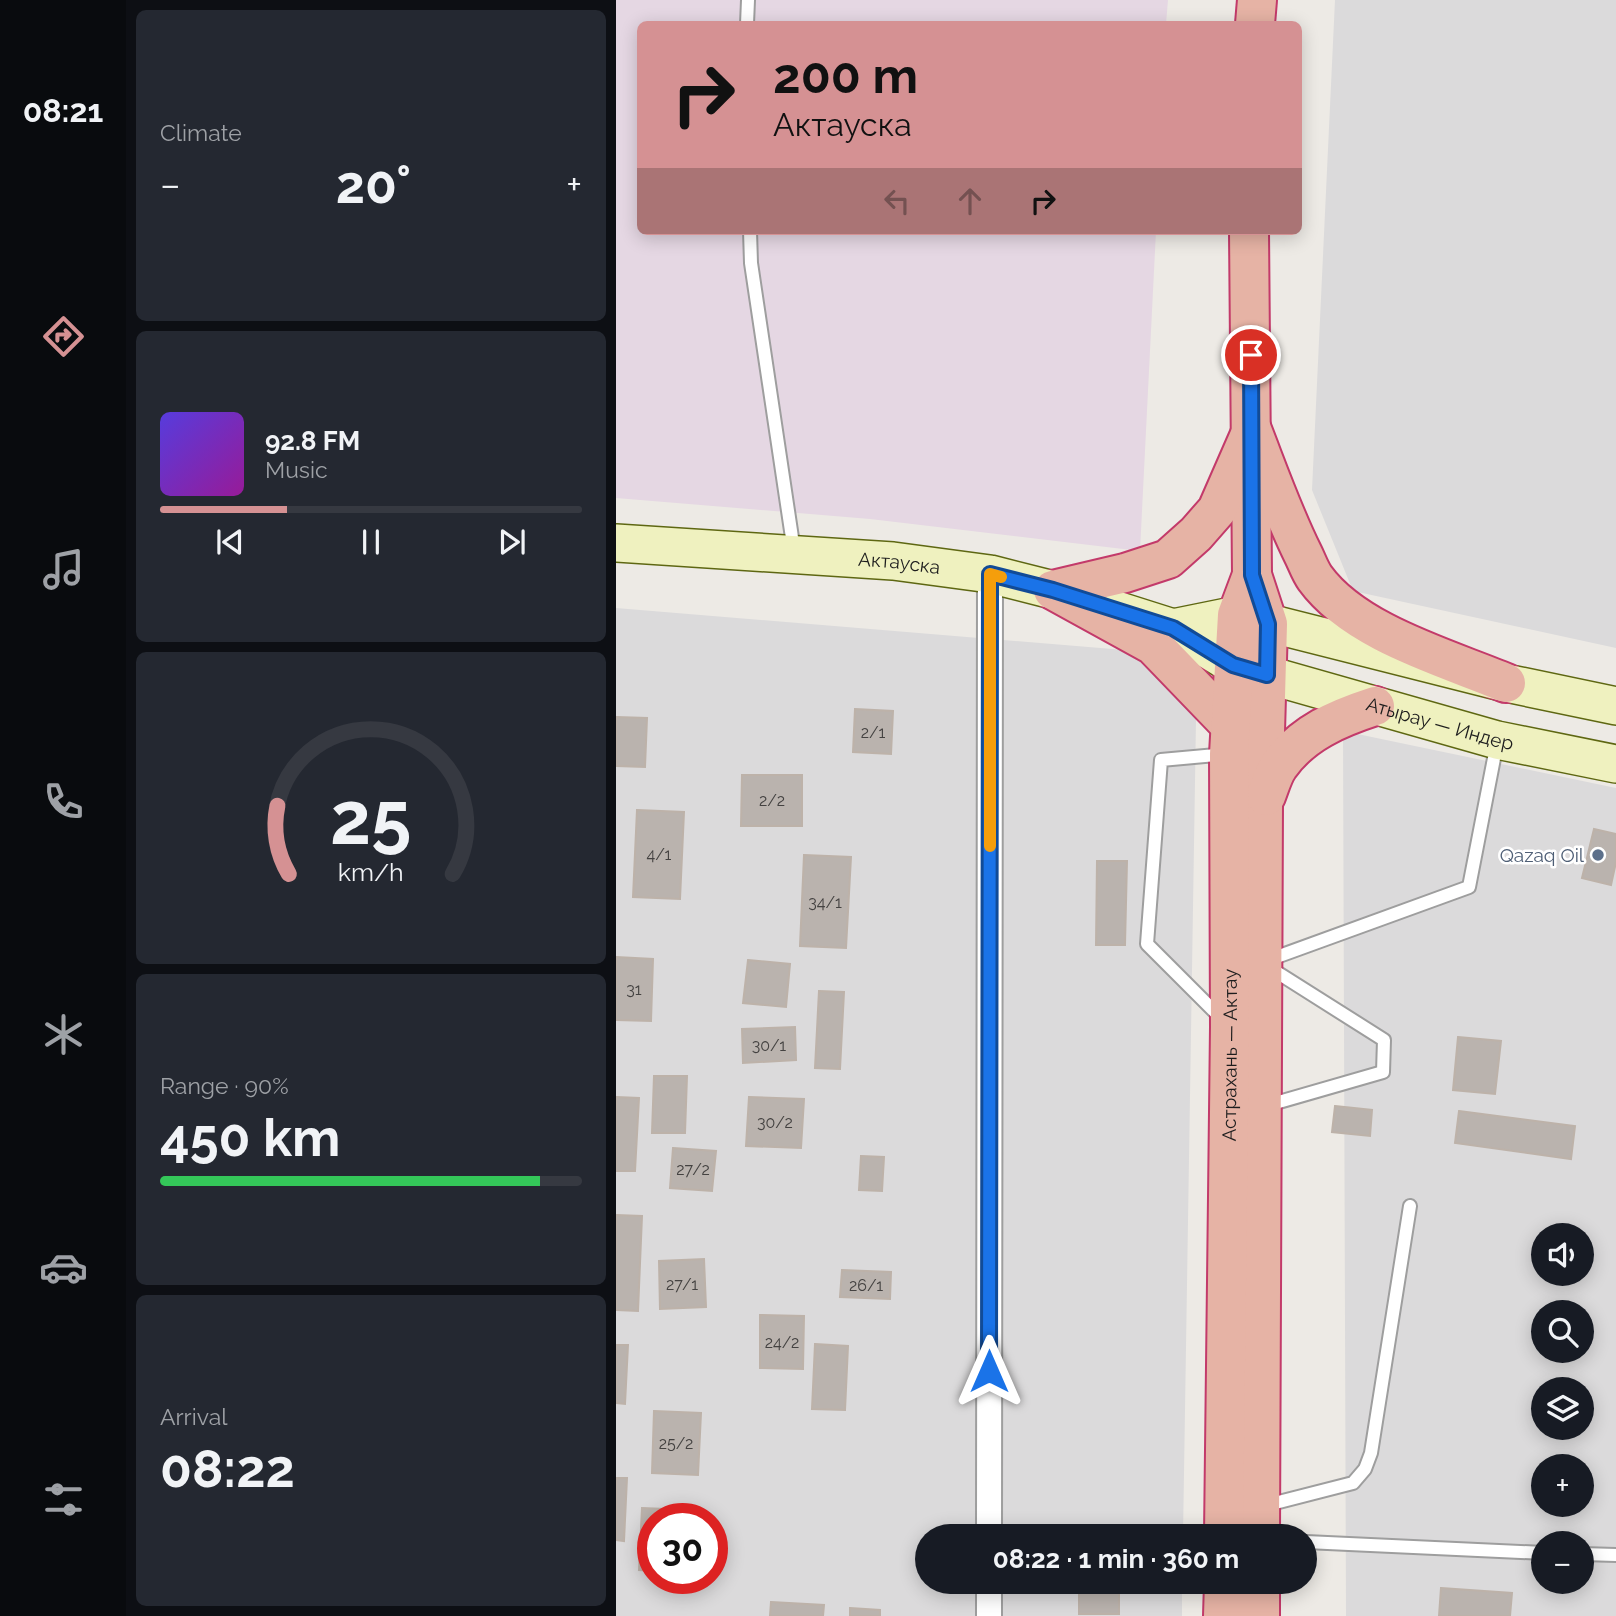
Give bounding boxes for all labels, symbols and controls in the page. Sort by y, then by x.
text: 200 m [773,47,918,104]
icon: right [658,49,749,140]
text: 08:21 [23,92,103,129]
text: Актауска [773,106,912,143]
text: Climate [160,119,242,146]
text: 20° [336,154,411,215]
text: − [160,162,180,207]
text: + [566,162,582,207]
icon: left [878,182,916,220]
icon: ahead [951,182,989,220]
icon: right [1024,182,1062,220]
icon: directions [39,312,88,361]
pin [1221,325,1281,385]
icon: arrive [1232,336,1270,374]
text: 92.8 FM [265,426,360,456]
text: Music [265,456,328,483]
icon: previous [211,523,249,561]
icon: pause [352,523,390,561]
icon: next [493,523,531,561]
icon: music [39,545,88,594]
street label: Актауска [858,548,942,578]
street label: Атырау — Индер [1364,692,1516,754]
house number: 2/1 [861,723,885,742]
text: 25 [330,776,412,861]
icon: phone [39,777,88,826]
house number: 2/2 [759,791,785,810]
place label: Qazaq Oil [1500,844,1585,866]
house number: 4/1 [647,845,672,864]
marker: Qazaq Oil [1590,847,1606,863]
text: km/h [338,857,404,887]
house number: 34/1 [808,893,842,912]
street label: Астрахань — Актау [1218,969,1241,1142]
house number: 31 [626,980,642,999]
icon: climate [39,1010,88,1059]
house number: 30/1 [752,1036,786,1055]
text: Range · 90% [160,1072,289,1099]
text: 450 km [160,1107,340,1168]
house number: 30/2 [757,1113,793,1132]
house number: 27/2 [676,1160,710,1179]
map controls [1531,1223,1594,1594]
button: sound [1531,1223,1594,1286]
icon: car [39,1243,88,1292]
house number: 27/1 [666,1275,698,1294]
house number: 26/1 [849,1276,883,1295]
button: search [1531,1300,1594,1363]
house number: 24/2 [765,1333,799,1352]
position arrow [952,1334,1026,1408]
button: layers [1531,1377,1594,1440]
text: Arrival [160,1403,227,1430]
house number: 25/2 [659,1434,693,1453]
text: 08:22 [160,1438,295,1499]
button: + [1531,1454,1594,1517]
icon: filters [39,1475,88,1524]
speed limit sign: 30 [637,1503,728,1594]
button: − [1531,1531,1594,1594]
text: 08:22 · 1 min · 360 m [993,1544,1239,1574]

